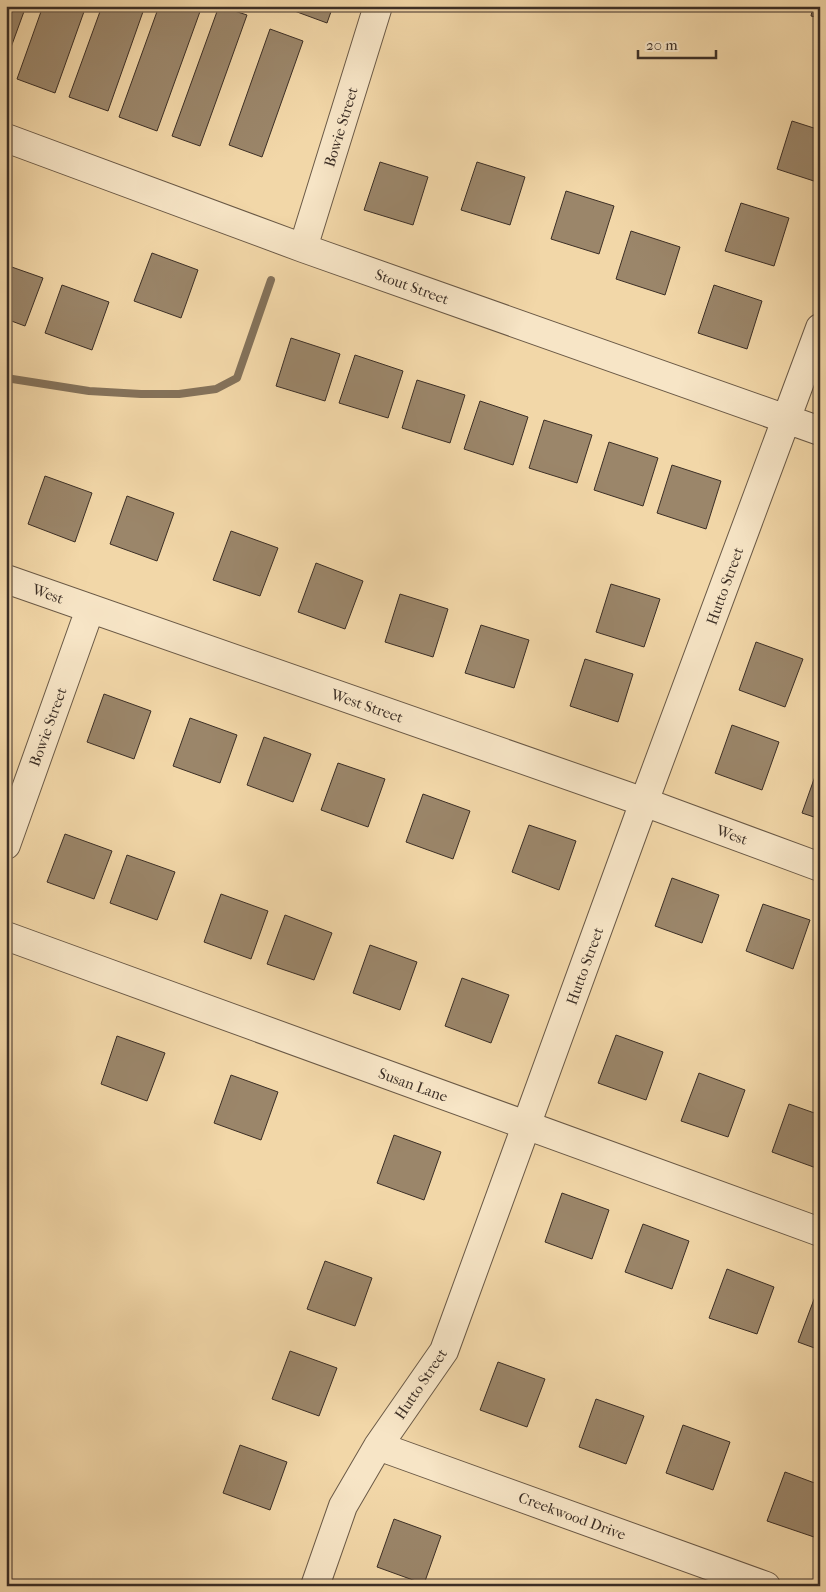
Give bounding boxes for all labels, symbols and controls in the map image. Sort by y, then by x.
scale bar [638,28,716,60]
text: 20 m [646,36,678,54]
street label: Bowie Street [320,84,362,169]
street label: Stout Street [373,265,452,309]
street label: Hutto Street [703,544,748,627]
street label: West [29,580,67,608]
street label: Bowie Street [25,684,71,769]
street label: West Street [328,685,406,727]
street label: West [713,821,751,849]
street label: Hutto Street [563,924,608,1007]
street label: Susan Lane [376,1064,451,1106]
street label: Hutto Street [391,1345,452,1423]
street label: Creekwood Drive [516,1488,629,1544]

